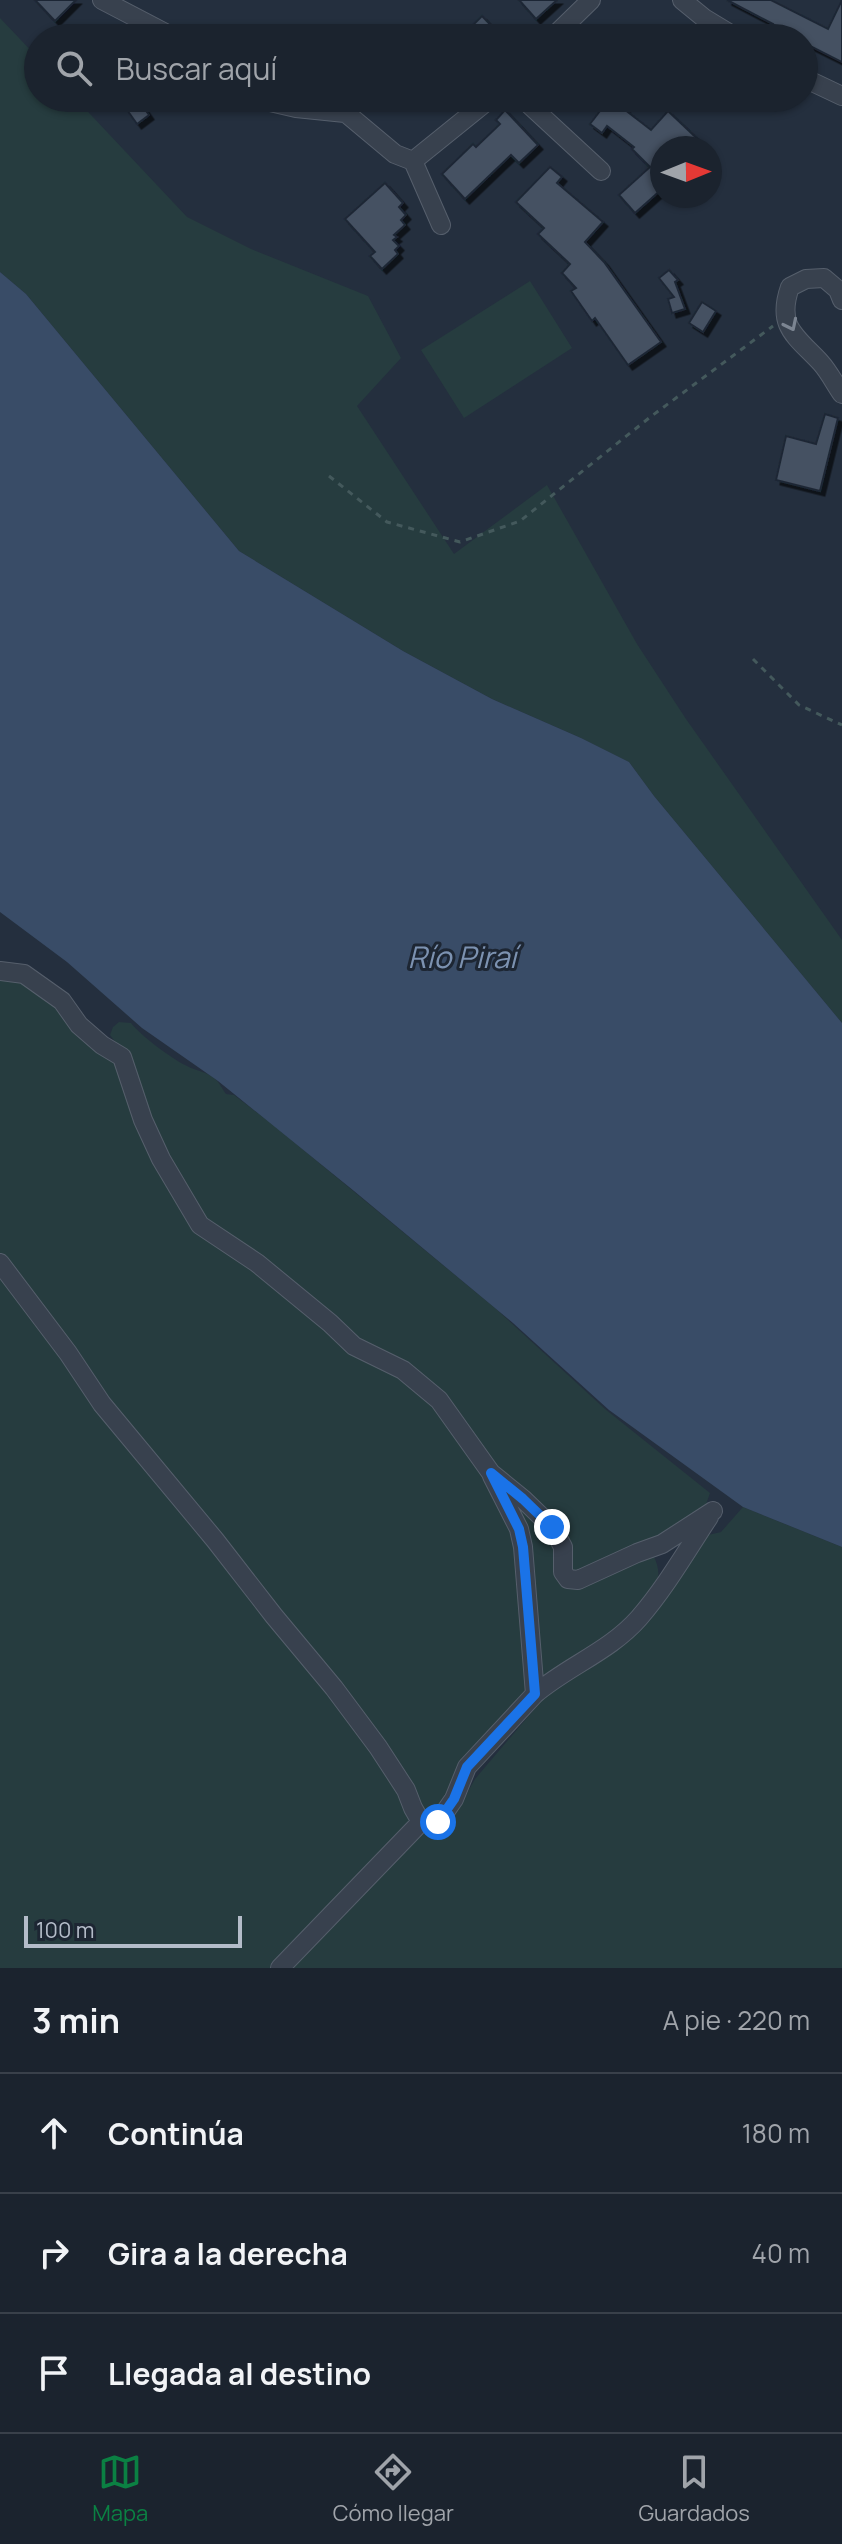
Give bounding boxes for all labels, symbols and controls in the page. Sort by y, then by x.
search box [24,24,818,112]
icon: search [52,46,96,90]
text: Buscar aquí [116,48,277,89]
north arrow [650,136,722,208]
one-way arrow [781,317,797,332]
water label: Río Piraí [408,936,522,977]
route end [534,1509,570,1545]
route start [420,1804,456,1840]
scale bar [24,1912,242,1948]
text: 100 m [36,1915,94,1945]
text: 3 min [32,1997,120,2043]
text: A pie · 220 m [663,2002,810,2038]
icon: ahead [32,2111,76,2155]
text: Continúa [108,2113,244,2154]
text: 180 m [742,2115,810,2151]
icon: right [32,2231,76,2275]
text: Gira a la derecha [108,2233,348,2274]
text: 40 m [752,2235,810,2271]
icon: arrive [32,2351,76,2395]
text: Llegada al destino [108,2353,371,2394]
tab: Mapa [92,2450,148,2528]
tab: Cómo llegar [333,2450,454,2528]
tab: Guardados [638,2450,750,2528]

